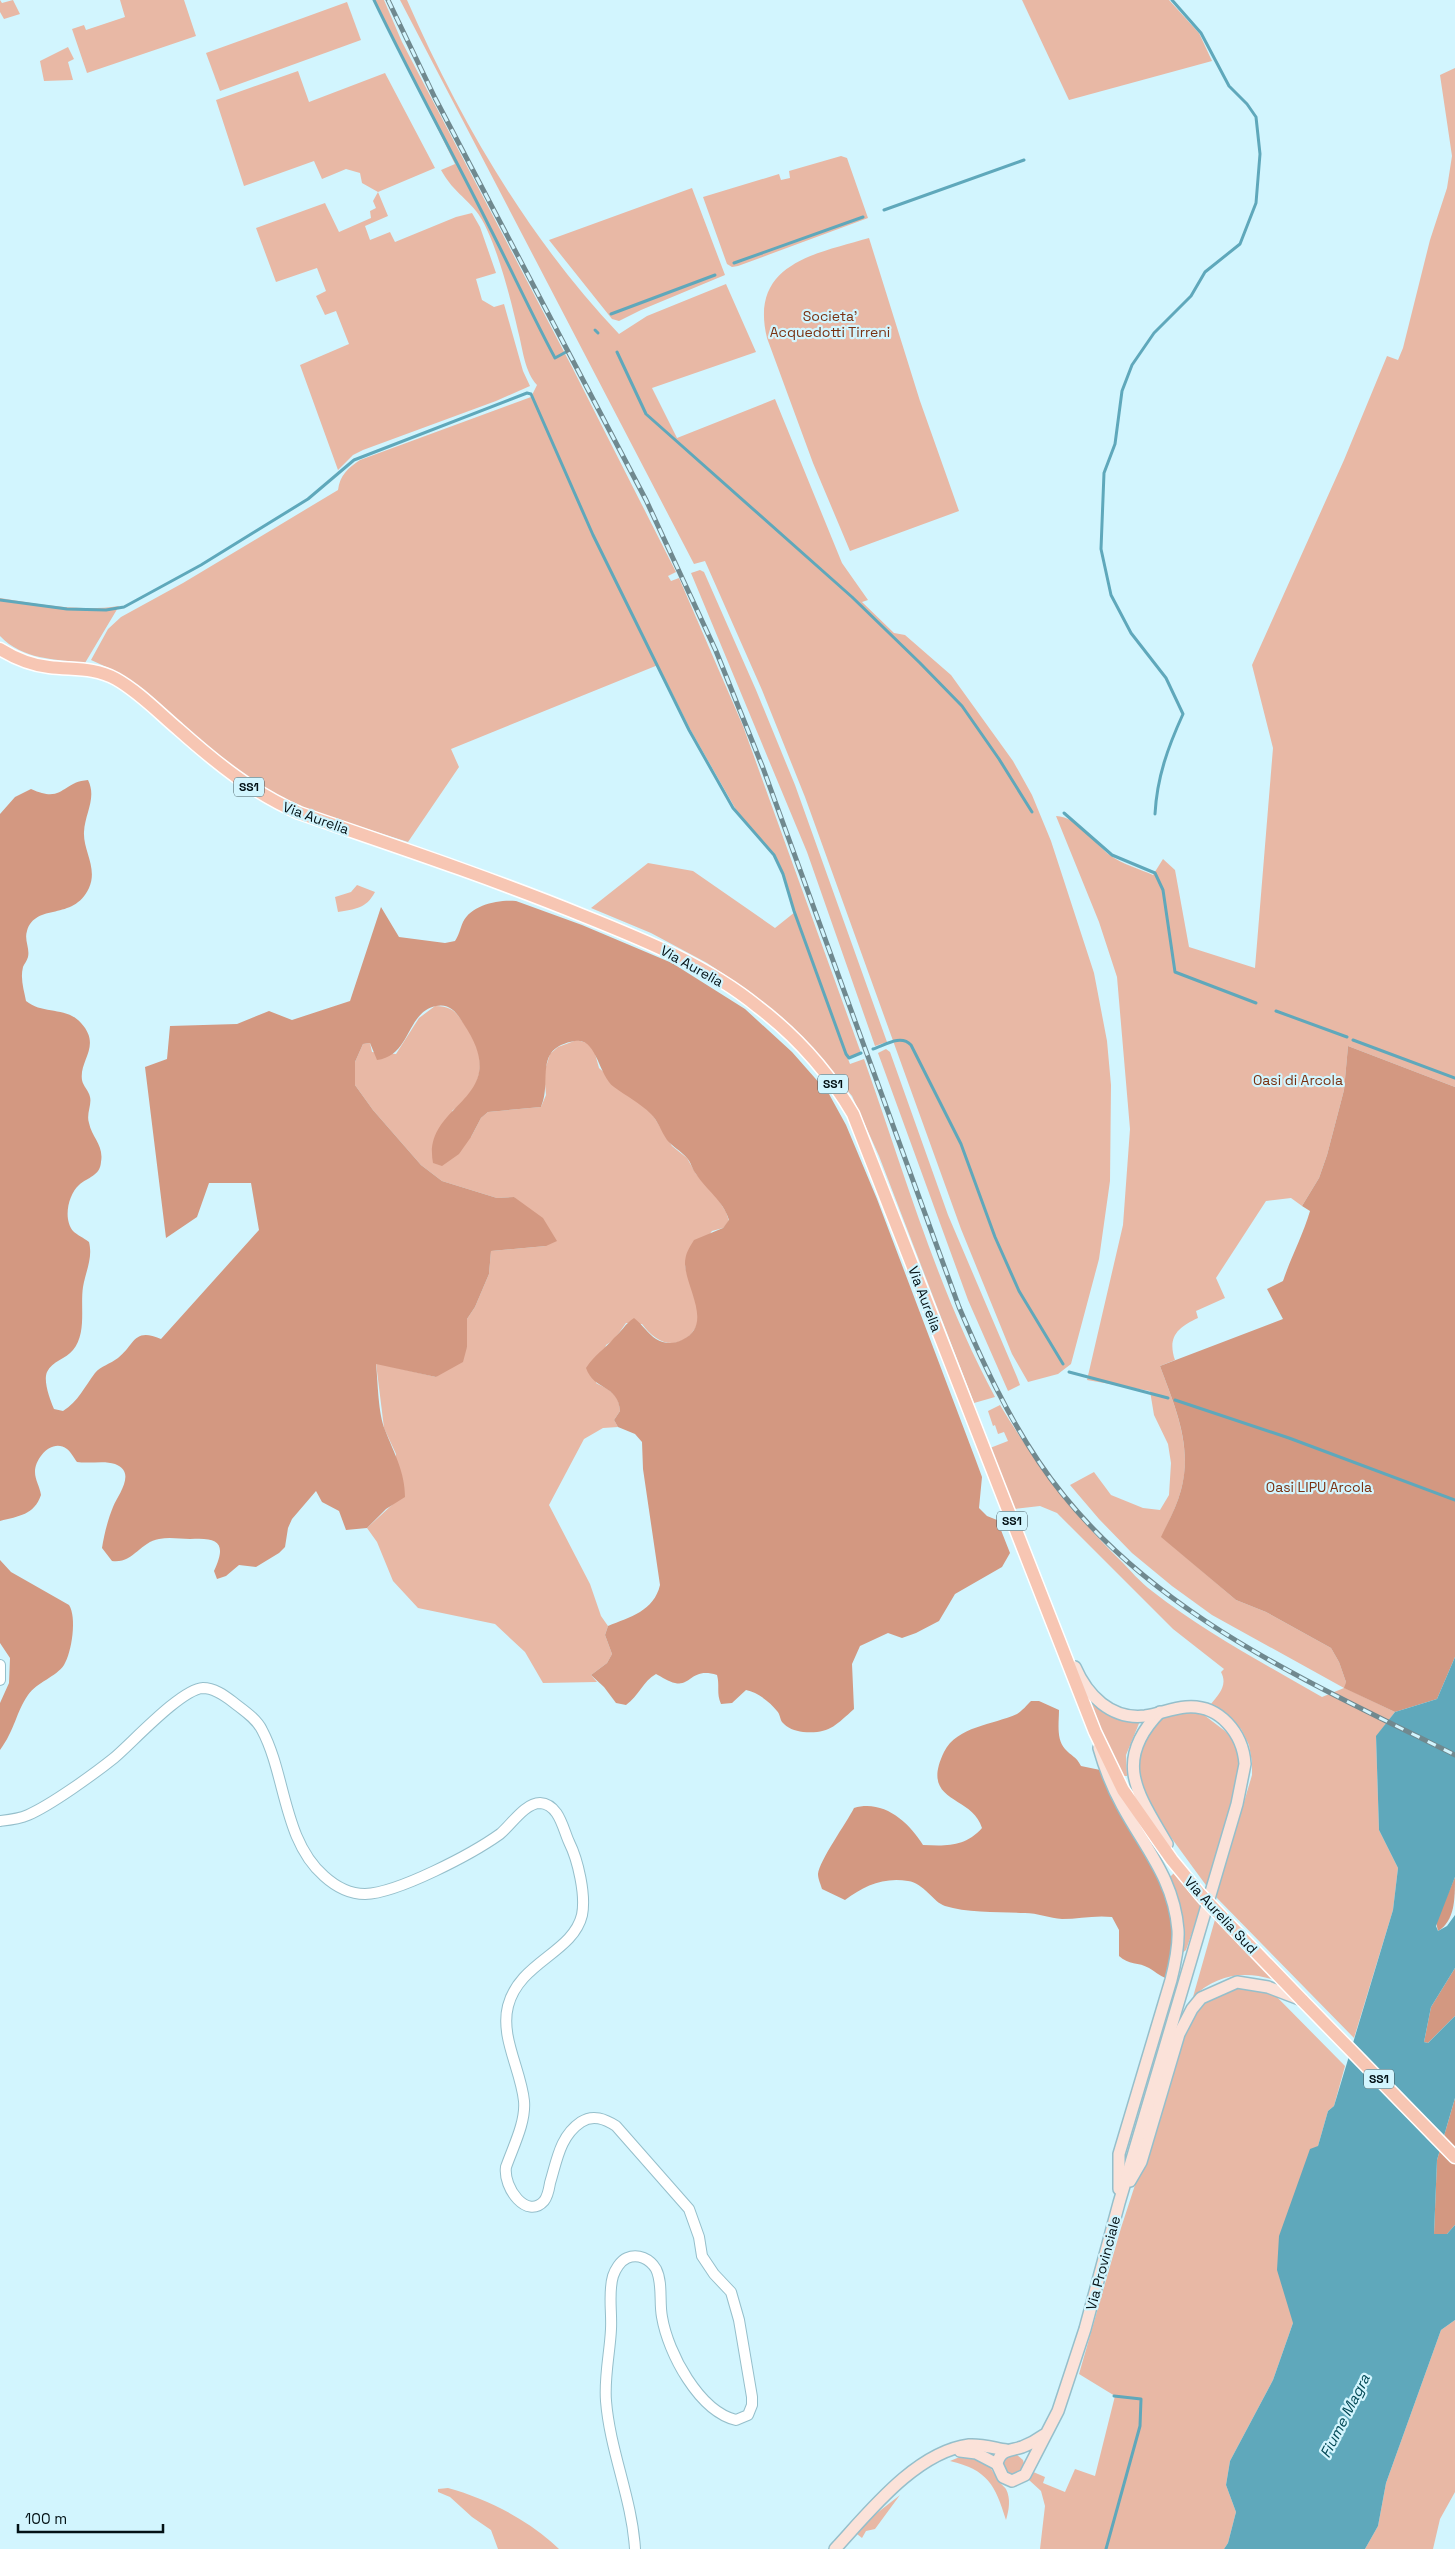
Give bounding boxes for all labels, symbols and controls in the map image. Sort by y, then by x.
park label: Societa' Acquedotti Tirreni [770,307,890,341]
road number: SS1 [234,778,264,796]
street label: Via Aurelia [280,798,352,838]
street label: Via Aurelia [657,941,727,991]
park label: Oasi di Arcola [1253,1071,1343,1089]
road number: SS1 [818,1074,848,1094]
street label: Via Aurelia [904,1263,946,1335]
park label: Oasi LIPU Arcola [1266,1478,1372,1496]
road number: SS1 [997,1512,1027,1530]
street label: Via Aurelia Sud [1181,1873,1261,1957]
road number: SS1 [1364,2070,1394,2088]
street label: Via Provinciale [1082,2214,1124,2312]
water label: Fiume Magra [1315,2370,1374,2461]
scale bar [18,2502,162,2534]
text: 100 m [25,2509,67,2528]

